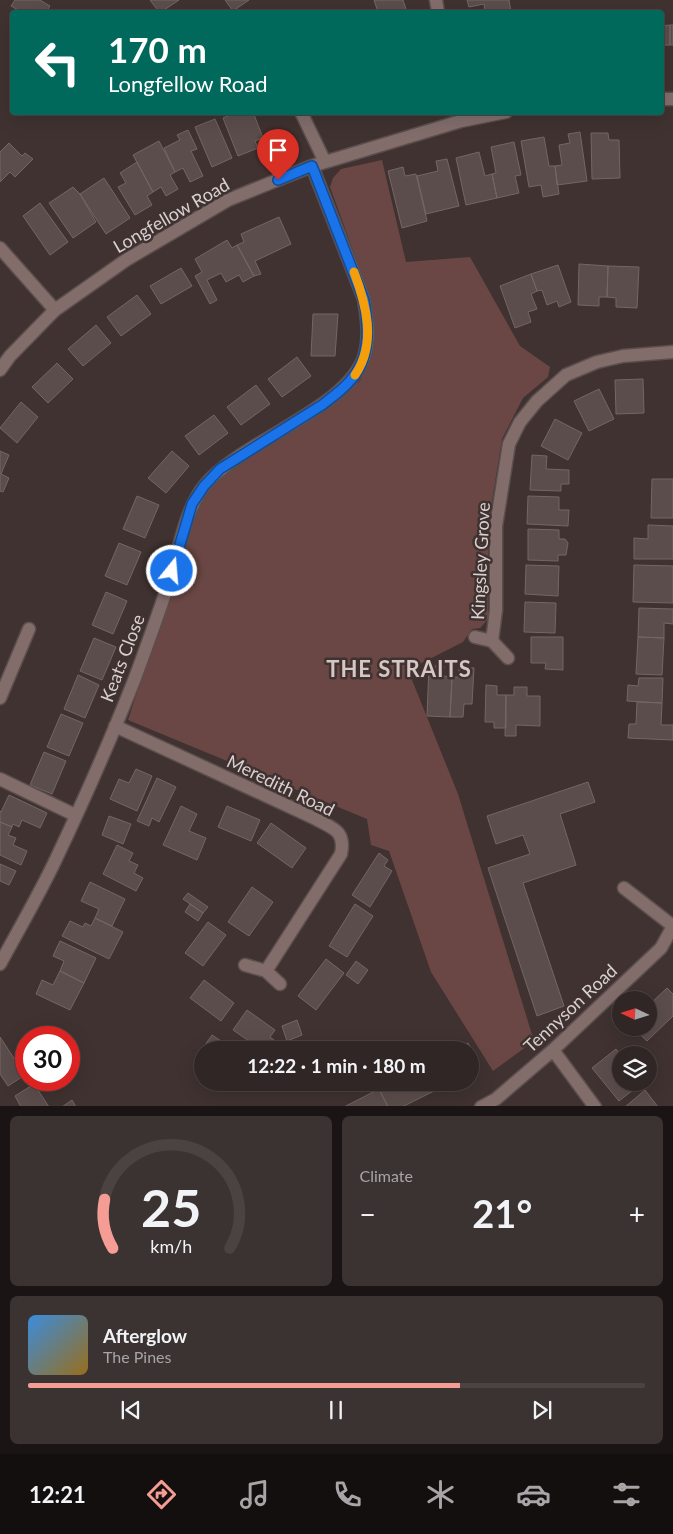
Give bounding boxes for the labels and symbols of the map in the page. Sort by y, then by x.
pin [257,129,299,180]
street label: Longfellow Road [109,173,233,257]
street label: Kingsley Grove [466,501,494,621]
position arrow [145,544,197,596]
street label: Keats Close [95,611,149,705]
district label: THE STRAITS [326,655,472,682]
street label: Meredith Road [224,749,338,821]
street label: Tennyson Road [519,959,621,1057]
north arrow [612,991,658,1036]
speed limit sign: 30 [15,1026,80,1091]

